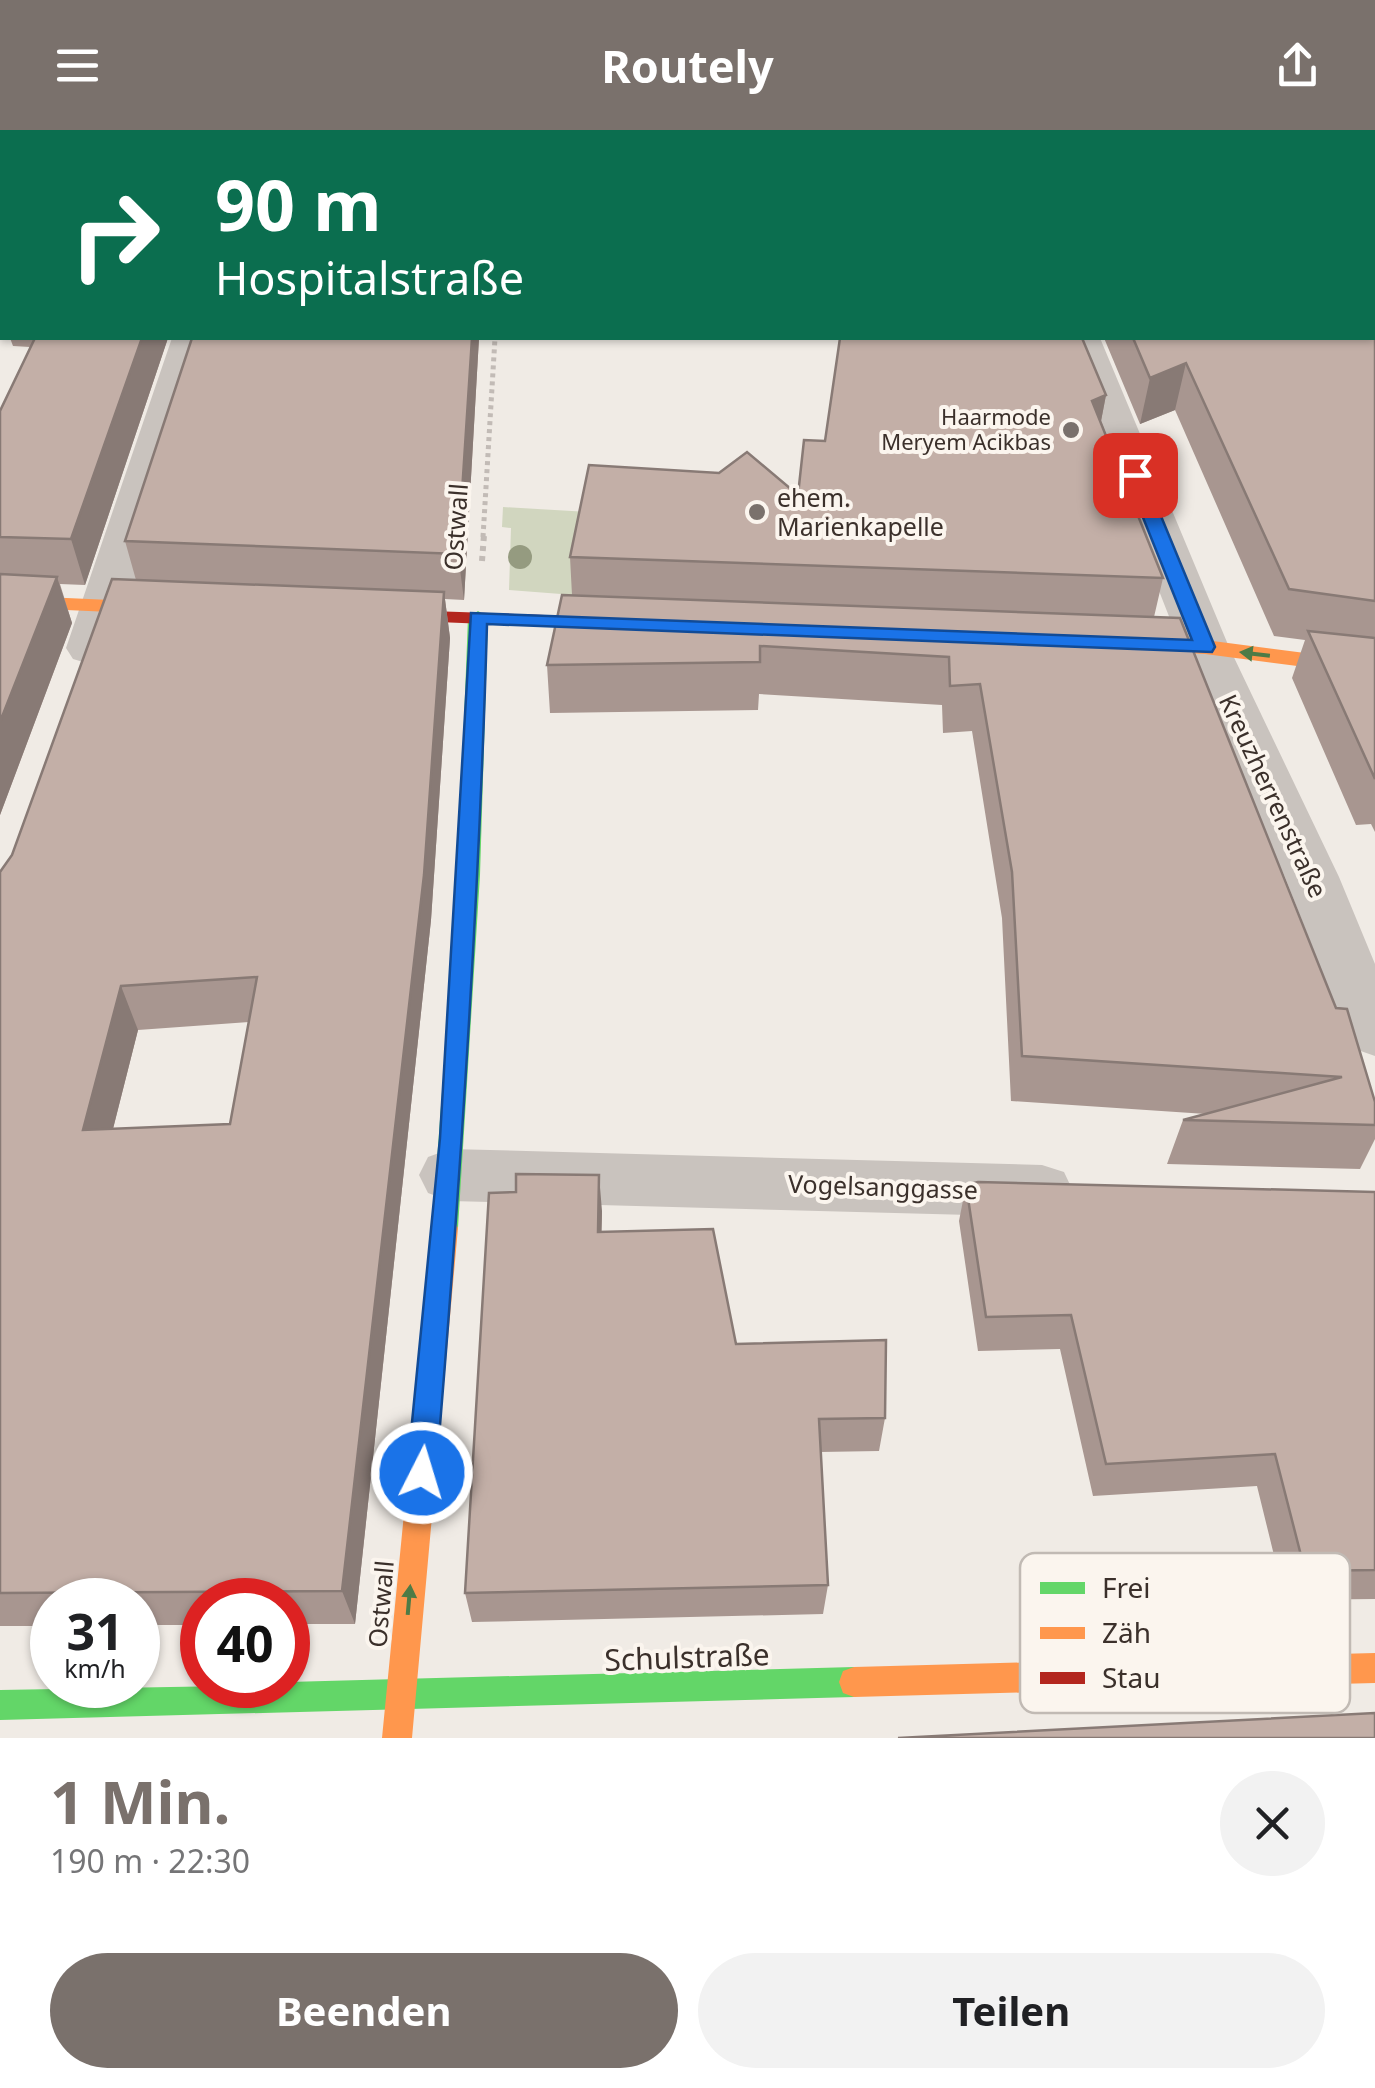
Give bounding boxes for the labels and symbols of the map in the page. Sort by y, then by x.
place label: Haarmode Meryem Acikbas [881,401,1051,456]
marker: Haarmode Meryem Acikbas [1060,419,1082,441]
pin [1093,433,1178,518]
place label: ehem. Marienkapelle [777,480,944,543]
street label: Ostwall [435,482,475,572]
marker: ehem. Marienkapelle [746,501,768,523]
one-way arrow [1239,646,1270,662]
street label: Kreuzherrenstraße [1212,688,1336,903]
street label: Vogelsanggasse [788,1166,978,1206]
position arrow [370,1421,474,1525]
legend [1020,1553,1350,1713]
street label: Ostwall [359,1559,401,1649]
text: Frei [1102,1568,1151,1606]
speed limit sign: 40 [180,1578,310,1708]
one-way arrow [402,1583,418,1615]
text: Zäh [1102,1613,1151,1651]
street label: Schulstraße [604,1633,770,1680]
text: Stau [1102,1658,1161,1696]

